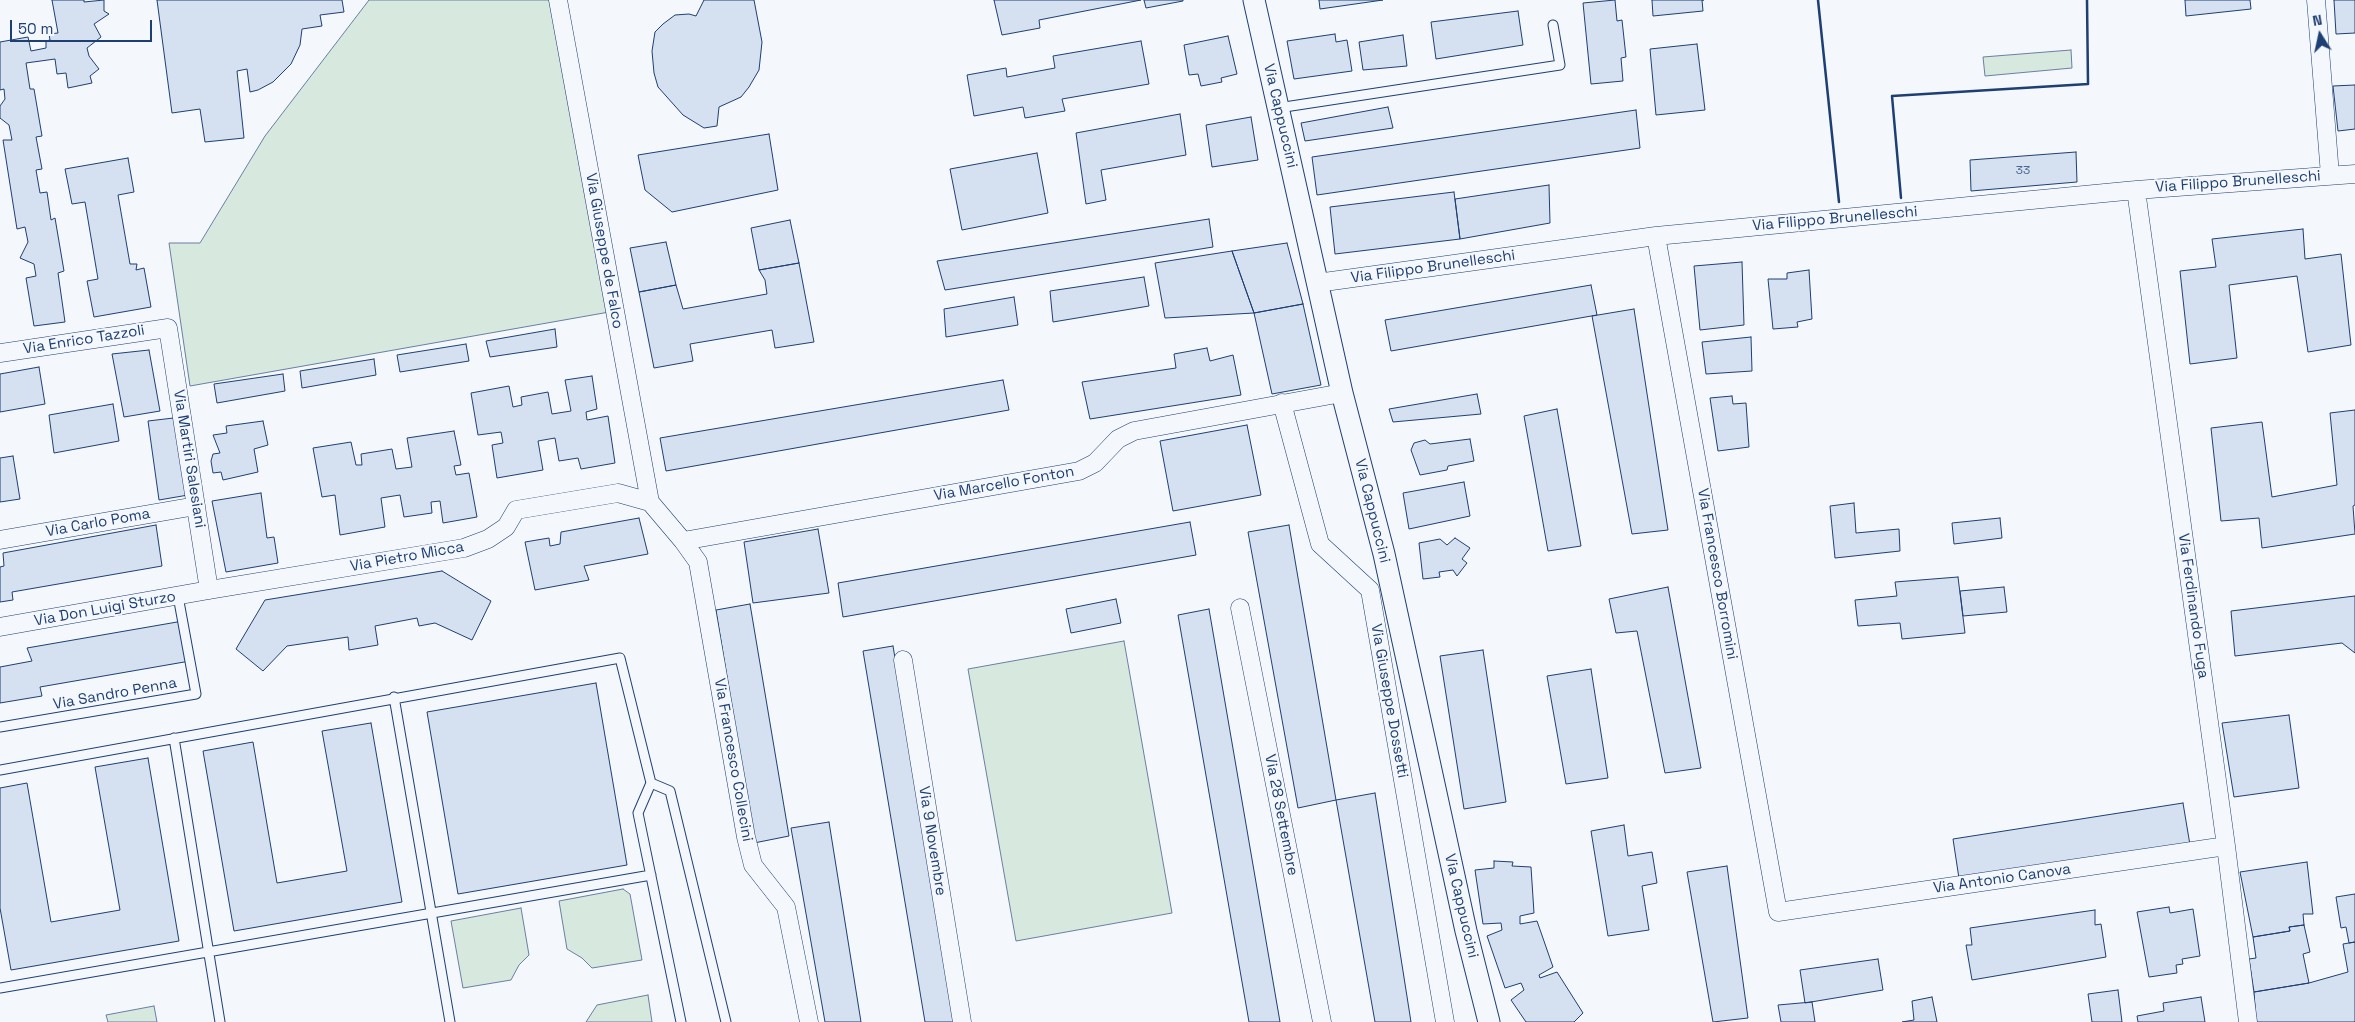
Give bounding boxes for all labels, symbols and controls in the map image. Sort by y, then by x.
scale bar [12,10,155,42]
north arrow [2295,10,2345,60]
text: N [2311,11,2324,30]
text: 50 m [18,19,53,38]
street label: Via Cappuccini [1259,62,1301,170]
house number: 33 [2016,164,2030,178]
street label: Via Filippo Brunelleschi [2155,167,2321,197]
street label: Via Giuseppe de Falco [581,172,627,330]
street label: Via Filippo Brunelleschi [1752,203,1918,235]
street label: Via Filippo Brunelleschi [1350,247,1516,287]
street label: Via Enrico Tazzoli [22,322,146,358]
street label: Via Martiri Salesiani [169,389,209,529]
street label: Via Cappuccini [1350,457,1394,565]
street label: Via Marcello Fonton [932,463,1076,505]
street label: Via Francesco Borromini [1693,487,1741,661]
street label: Via Carlo Poma [44,505,152,541]
street label: Via Ferdinando Fuga [2174,532,2212,680]
street label: Via Pietro Micca [349,538,465,576]
street label: Via Don Luigi Sturzo [33,588,177,630]
street label: Via Giuseppe Dossetti [1367,622,1411,780]
street label: Via Sandro Penna [52,674,178,714]
street label: Via Francesco Collecini [710,677,756,843]
street label: Via 28 Settembre [1260,753,1302,877]
street label: Via 9 Novembre [914,785,950,897]
street label: Via Cappuccini [1440,852,1482,960]
street label: Via Antonio Canova [1932,860,2072,898]

